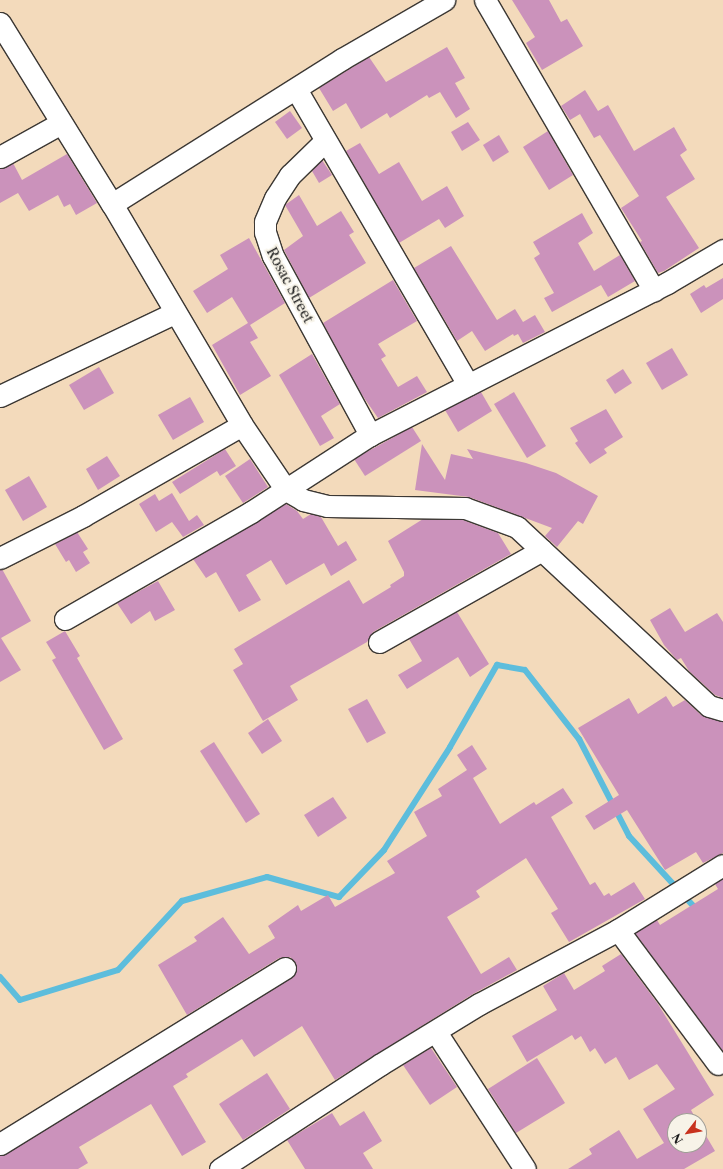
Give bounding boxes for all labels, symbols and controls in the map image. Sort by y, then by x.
street label: Rosac Street [263,244,317,326]
north arrow [667,1113,707,1153]
text: N [669,1131,686,1146]

